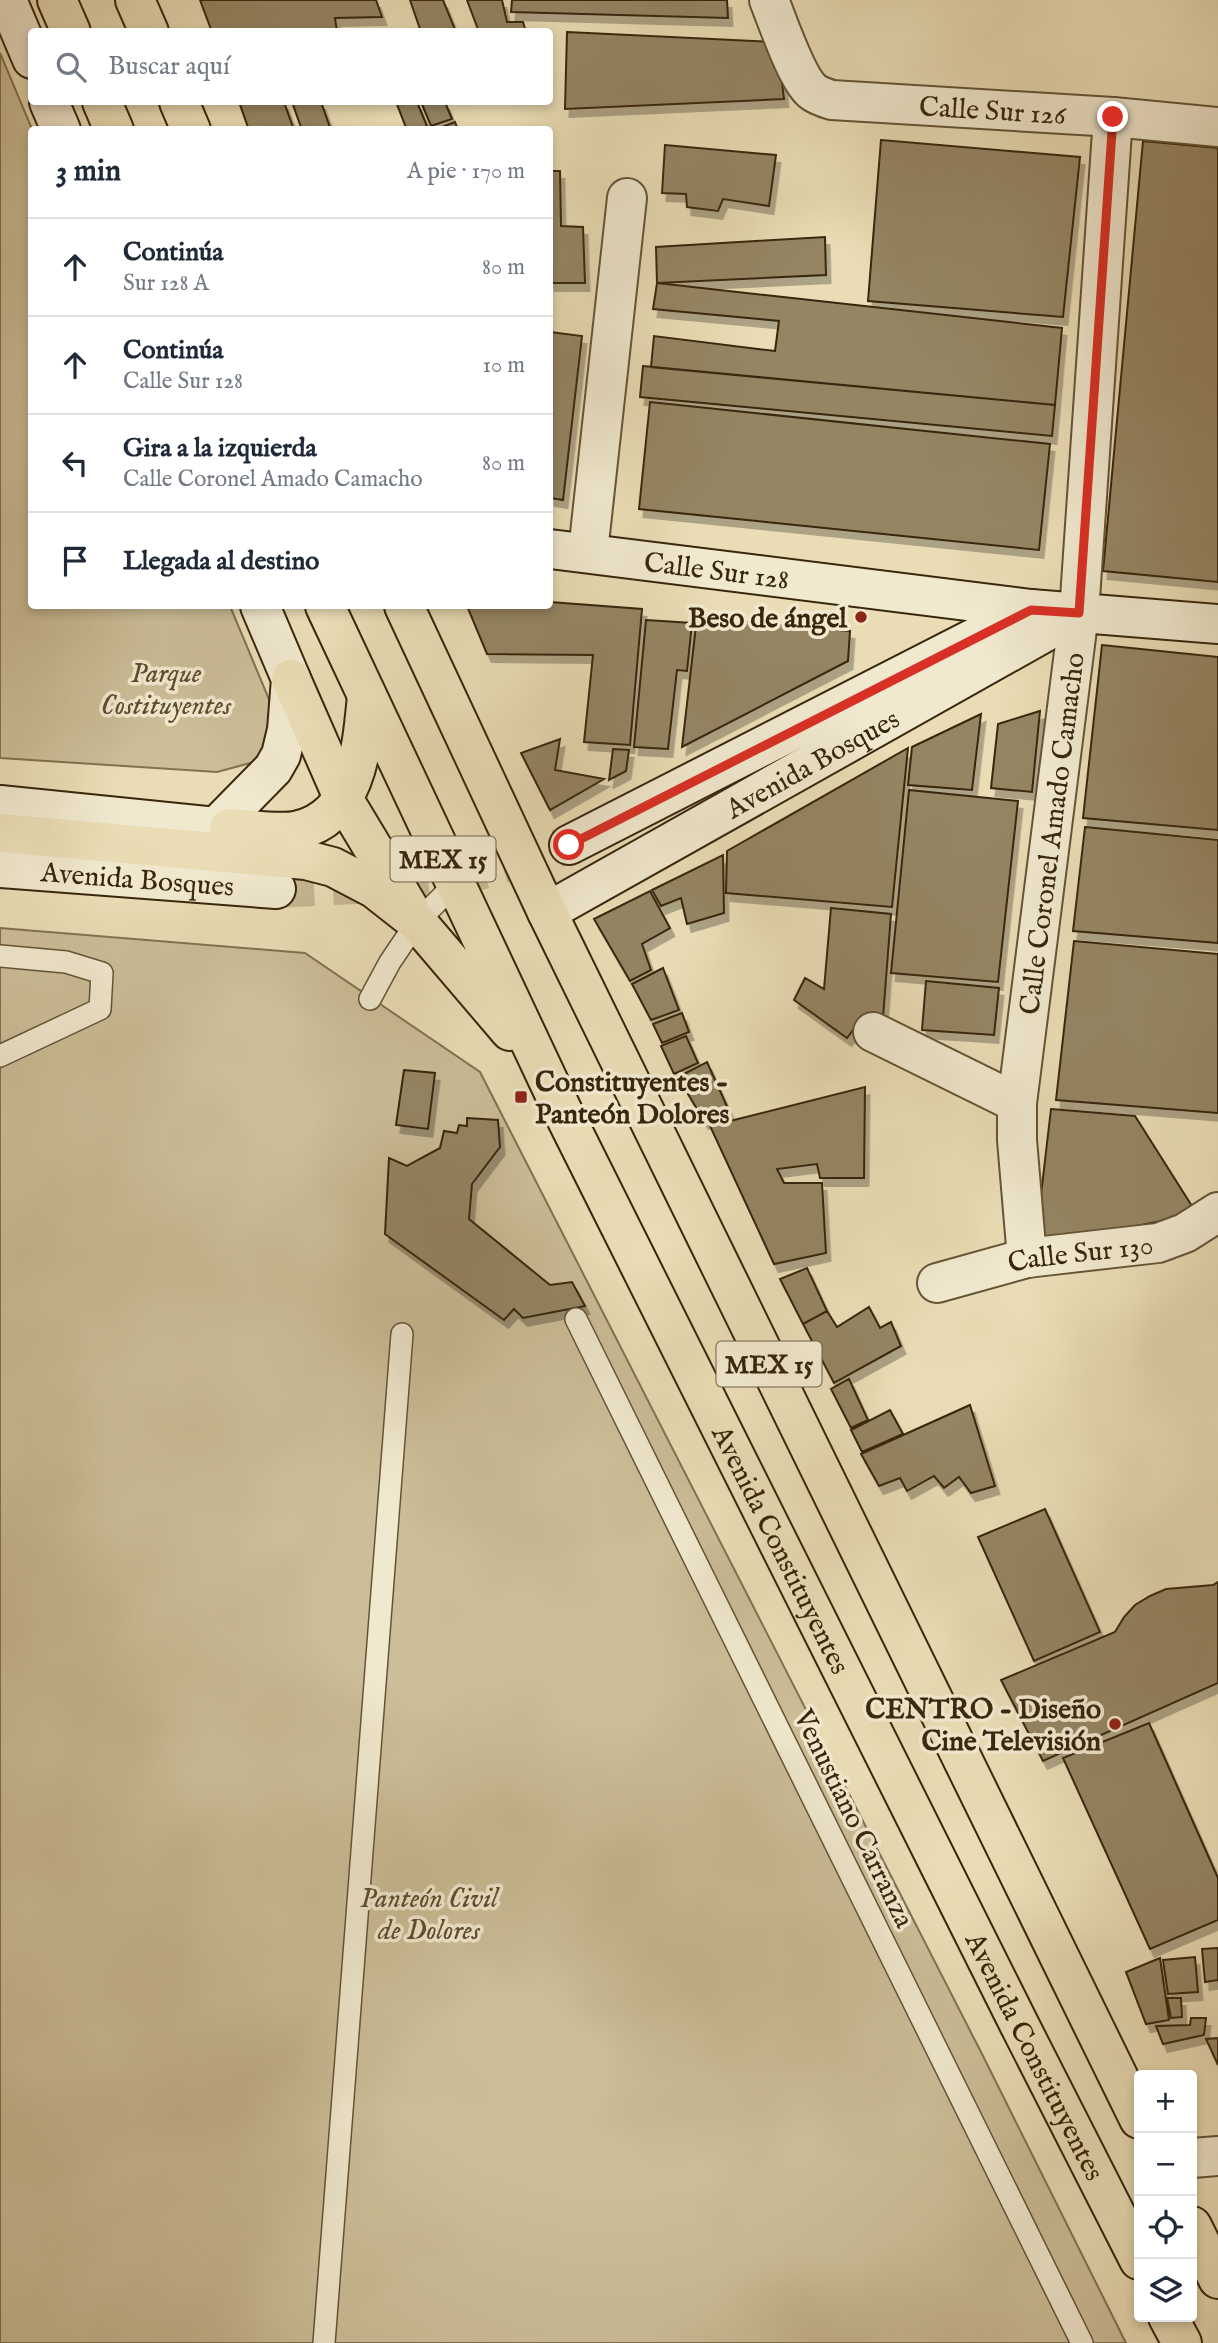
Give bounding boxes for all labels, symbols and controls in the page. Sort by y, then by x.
search box [28,28,553,105]
icon: search [52,48,90,86]
text: Buscar aquí [108,50,230,83]
street label: Calle Sur 126 [918,90,1068,134]
route end [1097,101,1128,132]
text: 3 min [56,153,121,191]
text: A pie · 170 m [407,157,525,186]
text: Continúa [123,236,224,269]
icon: ahead [56,248,94,286]
text: 80 m [482,253,525,282]
text: Sur 128 A [123,269,209,298]
text: Continúa [123,334,224,367]
icon: ahead [56,346,94,384]
text: 10 m [482,351,525,380]
text: Calle Sur 128 [123,367,243,396]
text: Gira a la izquierda [123,432,317,465]
icon: left [56,444,94,482]
text: 80 m [482,449,525,478]
text: Calle Coronel Amado Camacho [123,465,423,494]
icon: arrive [56,542,94,580]
text: Llegada al destino [123,545,319,578]
street label: Calle Sur 128 [642,546,791,599]
place label: Beso de ángel [688,602,848,637]
marker: Beso de ángel [853,609,869,625]
street label: Calle Coronel Amado Camacho [1013,651,1094,1017]
park label: Parque Costituyentes [101,657,232,724]
street label: Avenida Bosques [719,703,906,828]
route start [553,829,584,860]
road number: MEX 15 [390,836,495,881]
street label: Avenida Bosques [39,856,235,906]
place label: Constituyentes - Panteón Dolores [535,1066,730,1133]
marker: Constituyentes - Panteón Dolores [513,1089,529,1105]
street label: Calle Sur 130 [1004,1229,1155,1283]
road number: MEX 15 [716,1342,822,1386]
street label: Avenida Constituyentes [702,1419,856,1680]
place label: CENTRO - Diseño Cine Televisión [865,1693,1101,1760]
street label: Venustiano Carranza [784,1703,921,1935]
marker: CENTRO - Diseño Cine Televisión [1107,1716,1123,1732]
park label: Panteón Civil de Dolores [360,1882,500,1949]
street label: Avenida Constituyentes [956,1926,1111,2187]
map controls [1134,2070,1197,2322]
button: + [1134,2070,1197,2133]
button: − [1134,2133,1197,2196]
button: locate [1134,2196,1197,2259]
button: layers [1134,2259,1197,2322]

